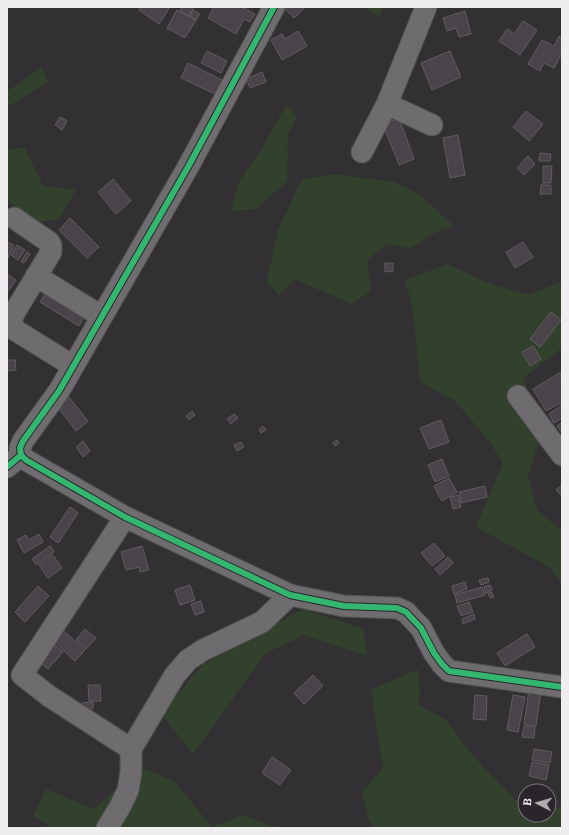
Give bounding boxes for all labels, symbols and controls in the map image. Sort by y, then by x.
north arrow [517,783,557,823]
text: B [520,797,534,807]

